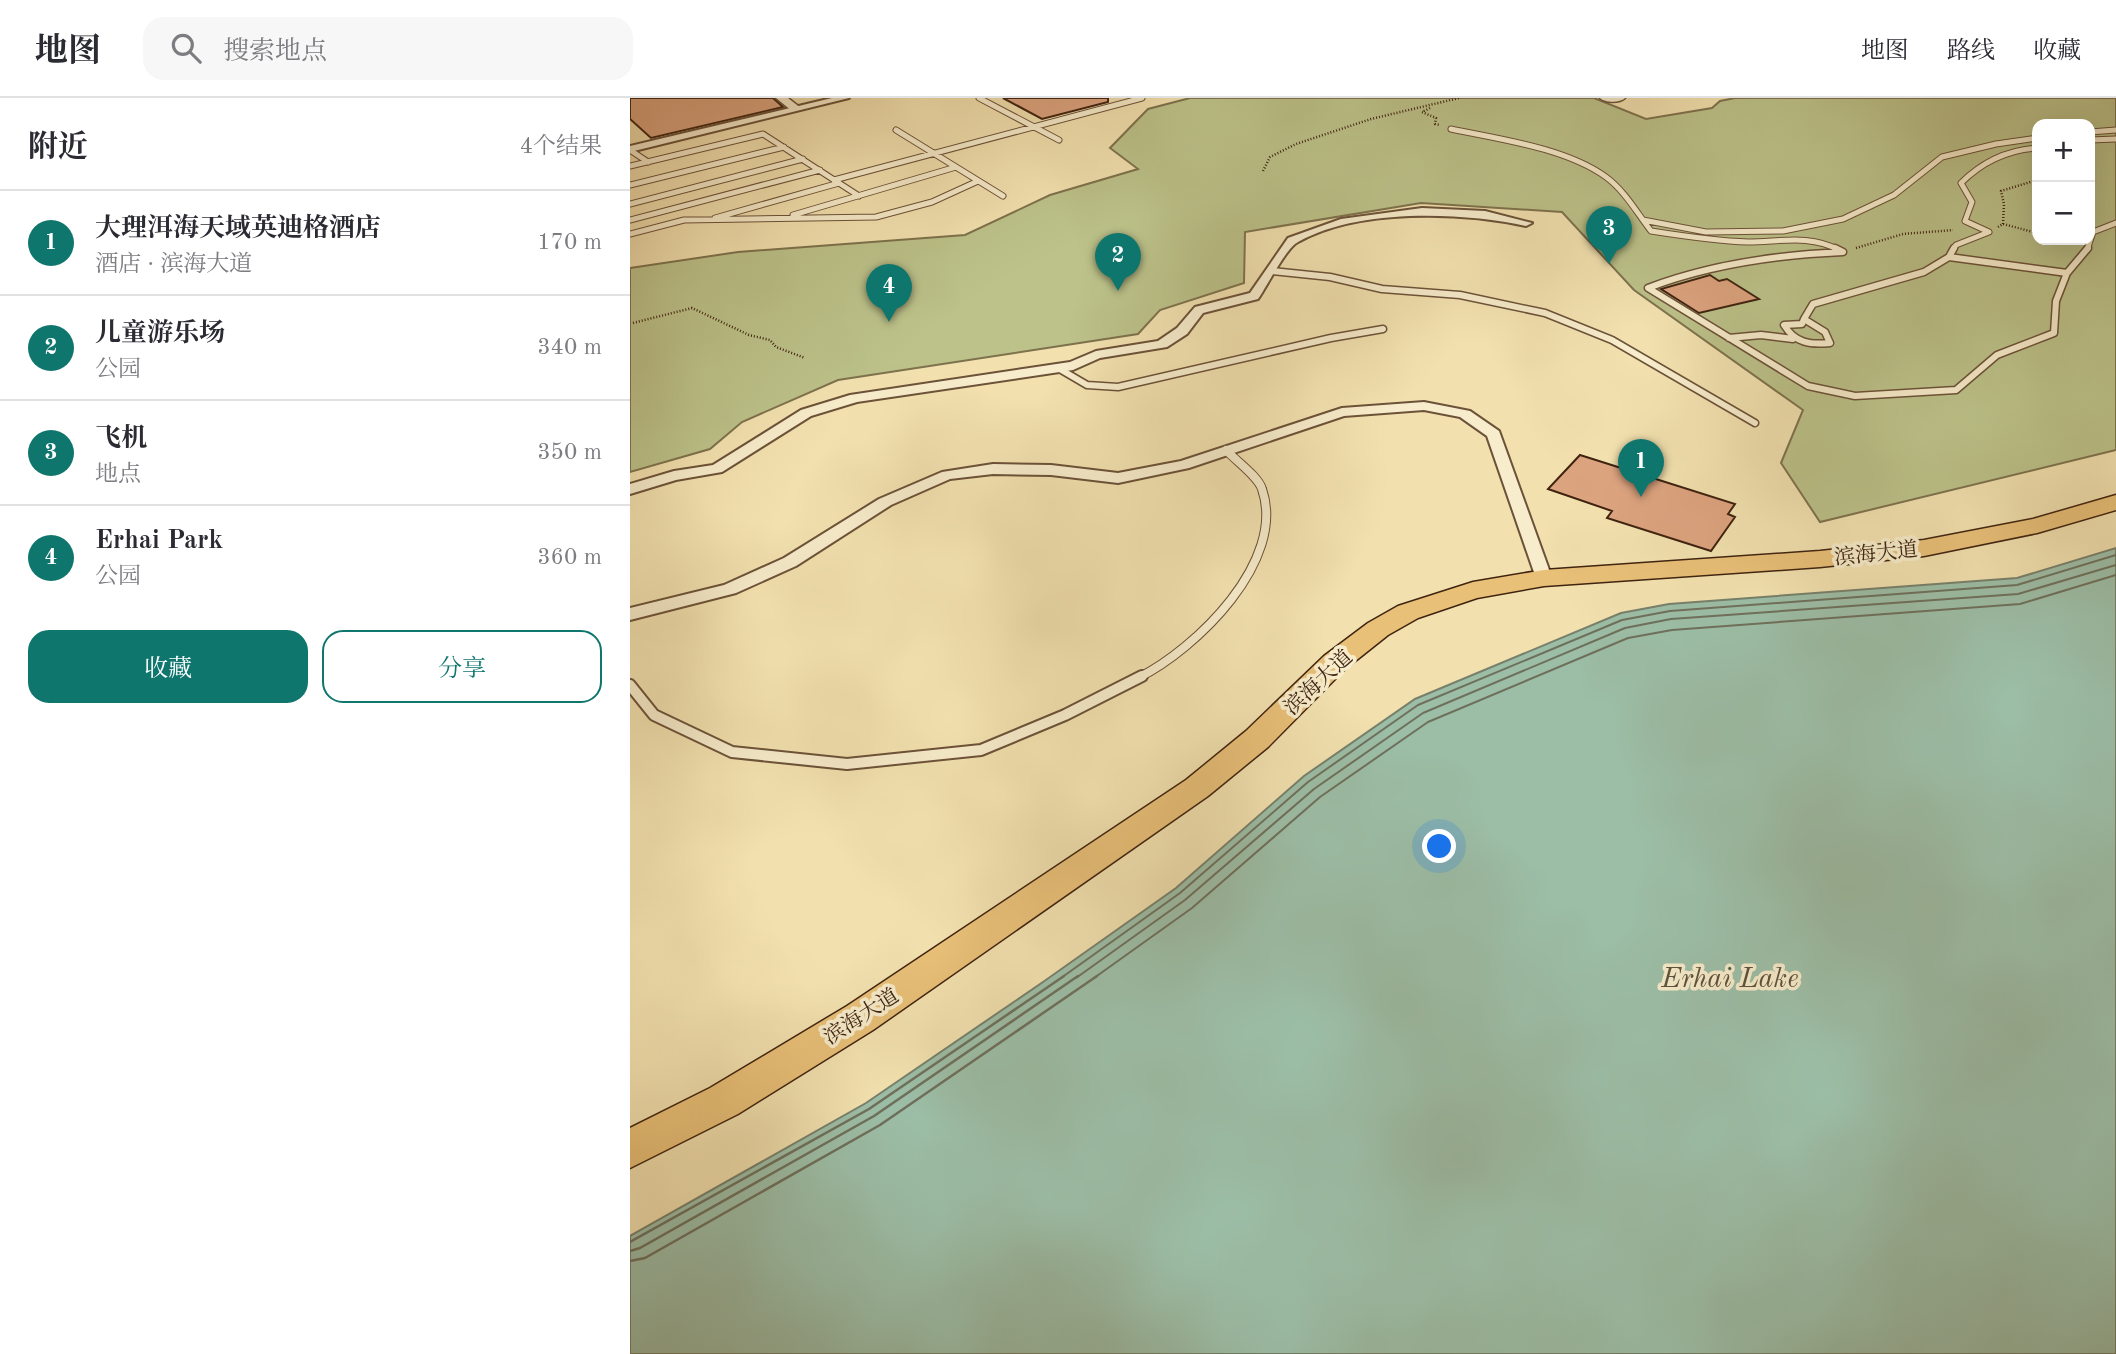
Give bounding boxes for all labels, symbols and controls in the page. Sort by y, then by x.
search box [143,17,633,80]
icon: search [167,29,205,67]
text: 地图 [35,36,101,69]
text: 搜索地点 [223,39,327,65]
text: 地图 [1861,40,1909,64]
text: 路线 [1947,40,1995,64]
text: 收藏 [2033,40,2081,64]
map controls [2032,119,2095,245]
button: + [2032,119,2095,182]
text: 附近 [28,133,88,163]
text: 4个结果 [520,135,602,158]
button: − [2032,182,2095,245]
pin: 3 [1586,206,1632,264]
text: 大理洱海天域英迪格酒店 [95,216,381,242]
text: 1 [44,231,58,254]
text: 170 m [537,231,602,254]
pin: 2 [1095,233,1141,291]
text: 酒店 · 滨海大道 [95,253,252,276]
pin: 4 [866,264,912,322]
text: 儿童游乐场 [95,321,225,347]
text: 2 [44,336,58,359]
text: 340 m [537,336,602,359]
text: 公园 [95,358,141,381]
text: 飞机 [95,426,147,452]
pin: 1 [1618,439,1664,497]
text: 3 [44,441,58,464]
text: 350 m [537,441,602,464]
text: 地点 [95,463,141,486]
text: Erhai Park [95,528,223,554]
street label: 滨海大道 [1833,538,1919,569]
text: 4 [44,546,58,569]
text: 360 m [537,546,602,569]
text: 公园 [95,565,141,588]
button: 收藏 [28,630,308,703]
button: 分享 [322,630,602,703]
street label: 滨海大道 [1280,645,1357,719]
your location [1422,829,1456,863]
water label: Erhai Lake [1660,966,1799,994]
street label: 滨海大道 [820,984,903,1049]

